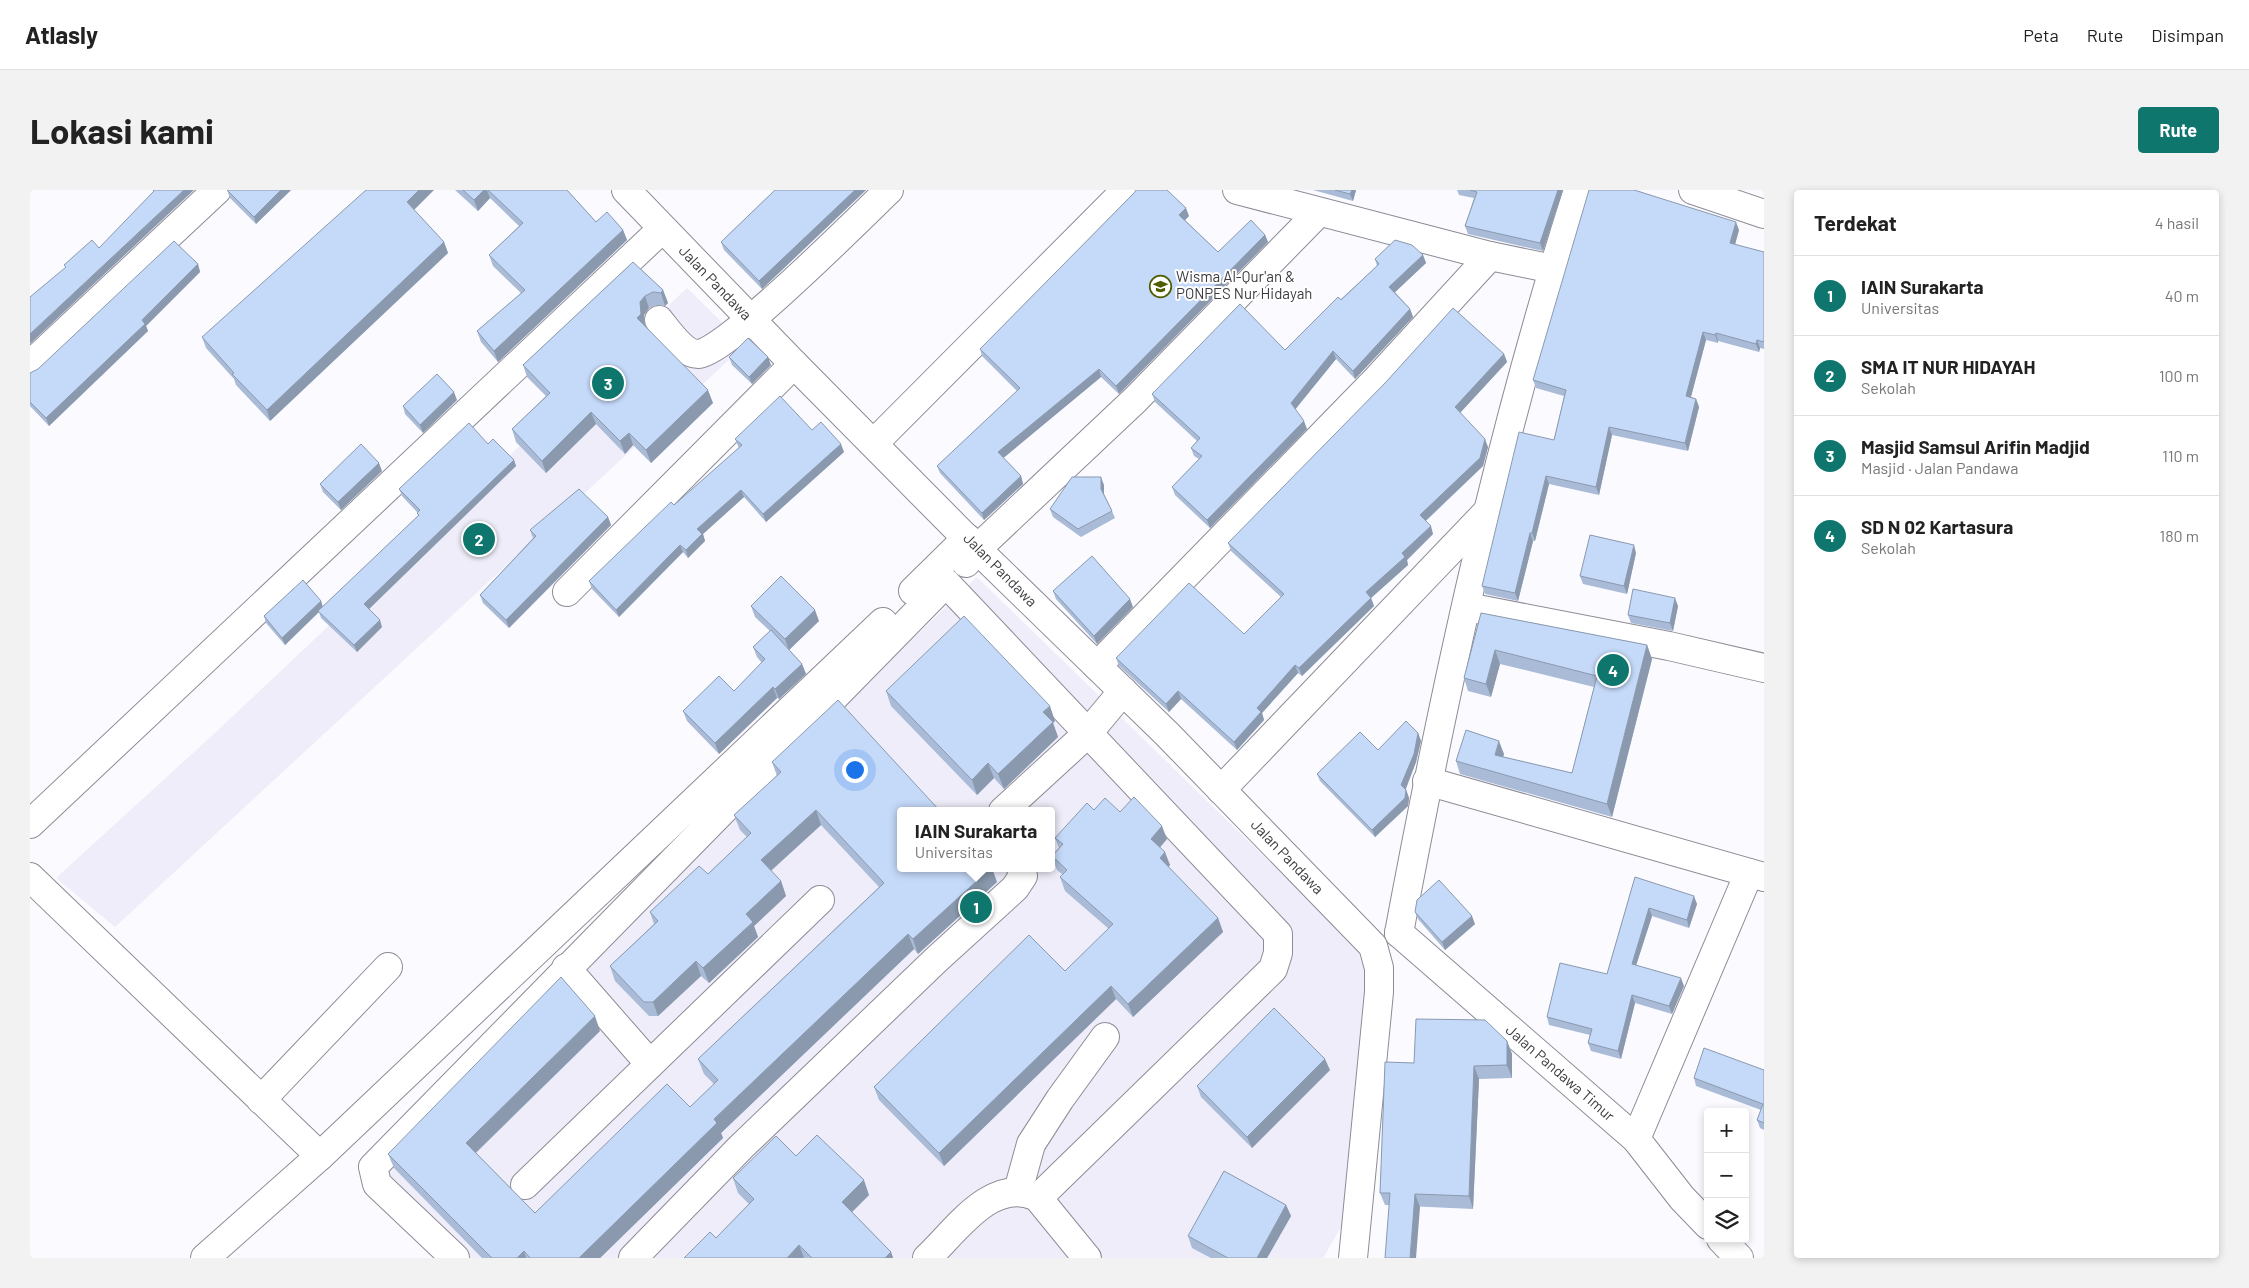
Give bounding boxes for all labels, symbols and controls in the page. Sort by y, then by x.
text: Atlasly [25,20,98,49]
text: Peta [2023,24,2059,46]
text: Rute [2087,24,2123,46]
text: Disimpan [2151,24,2224,46]
button: Rute [2138,107,2219,153]
text: Lokasi kami [30,109,214,151]
text: Terdekat [1814,210,1897,235]
text: 4 hasil [2155,213,2199,232]
street label: Jalan Pandawa [676,241,756,323]
place label: Wisma Al-Qur'an & PONPES Nur Hidayah [1176,267,1312,302]
school or university icon: Wisma Al-Qur'an & PONPES Nur Hidayah [1148,274,1172,298]
text: IAIN Surakarta [1861,275,1983,298]
text: 1 [1827,286,1833,305]
text: 40 m [2165,286,2199,305]
text: Universitas [1861,298,1939,317]
text: SMA IT NUR HIDAYAH [1861,355,2035,378]
pin: 3 [592,364,624,402]
text: 2 [1826,366,1834,385]
text: 100 m [2159,366,2199,385]
text: Sekolah [1861,378,1916,397]
text: Masjid Samsul Arifin Madjid [1861,435,2090,458]
text: 3 [1826,446,1834,465]
text: 110 m [2162,446,2199,465]
text: Masjid · Jalan Pandawa [1861,458,2018,477]
text: SD N 02 Kartasura [1861,515,2013,538]
pin: 2 [463,520,495,558]
text: 4 [1825,526,1835,545]
text: 180 m [2160,526,2199,545]
street label: Jalan Pandawa [960,529,1041,610]
text: Sekolah [1861,538,1916,557]
pin: 4 [1597,651,1629,689]
your location [842,757,868,783]
popup [897,807,1055,872]
street label: Jalan Pandawa [1248,815,1328,897]
text: IAIN Surakarta [915,819,1037,842]
text: Universitas [915,842,993,861]
pin: 1 [960,888,992,926]
street label: Jalan Pandawa Timur [1503,1020,1619,1125]
map controls [1704,1108,1749,1243]
button: + [1704,1108,1749,1153]
button: − [1704,1153,1749,1198]
button: layers [1704,1198,1749,1243]

